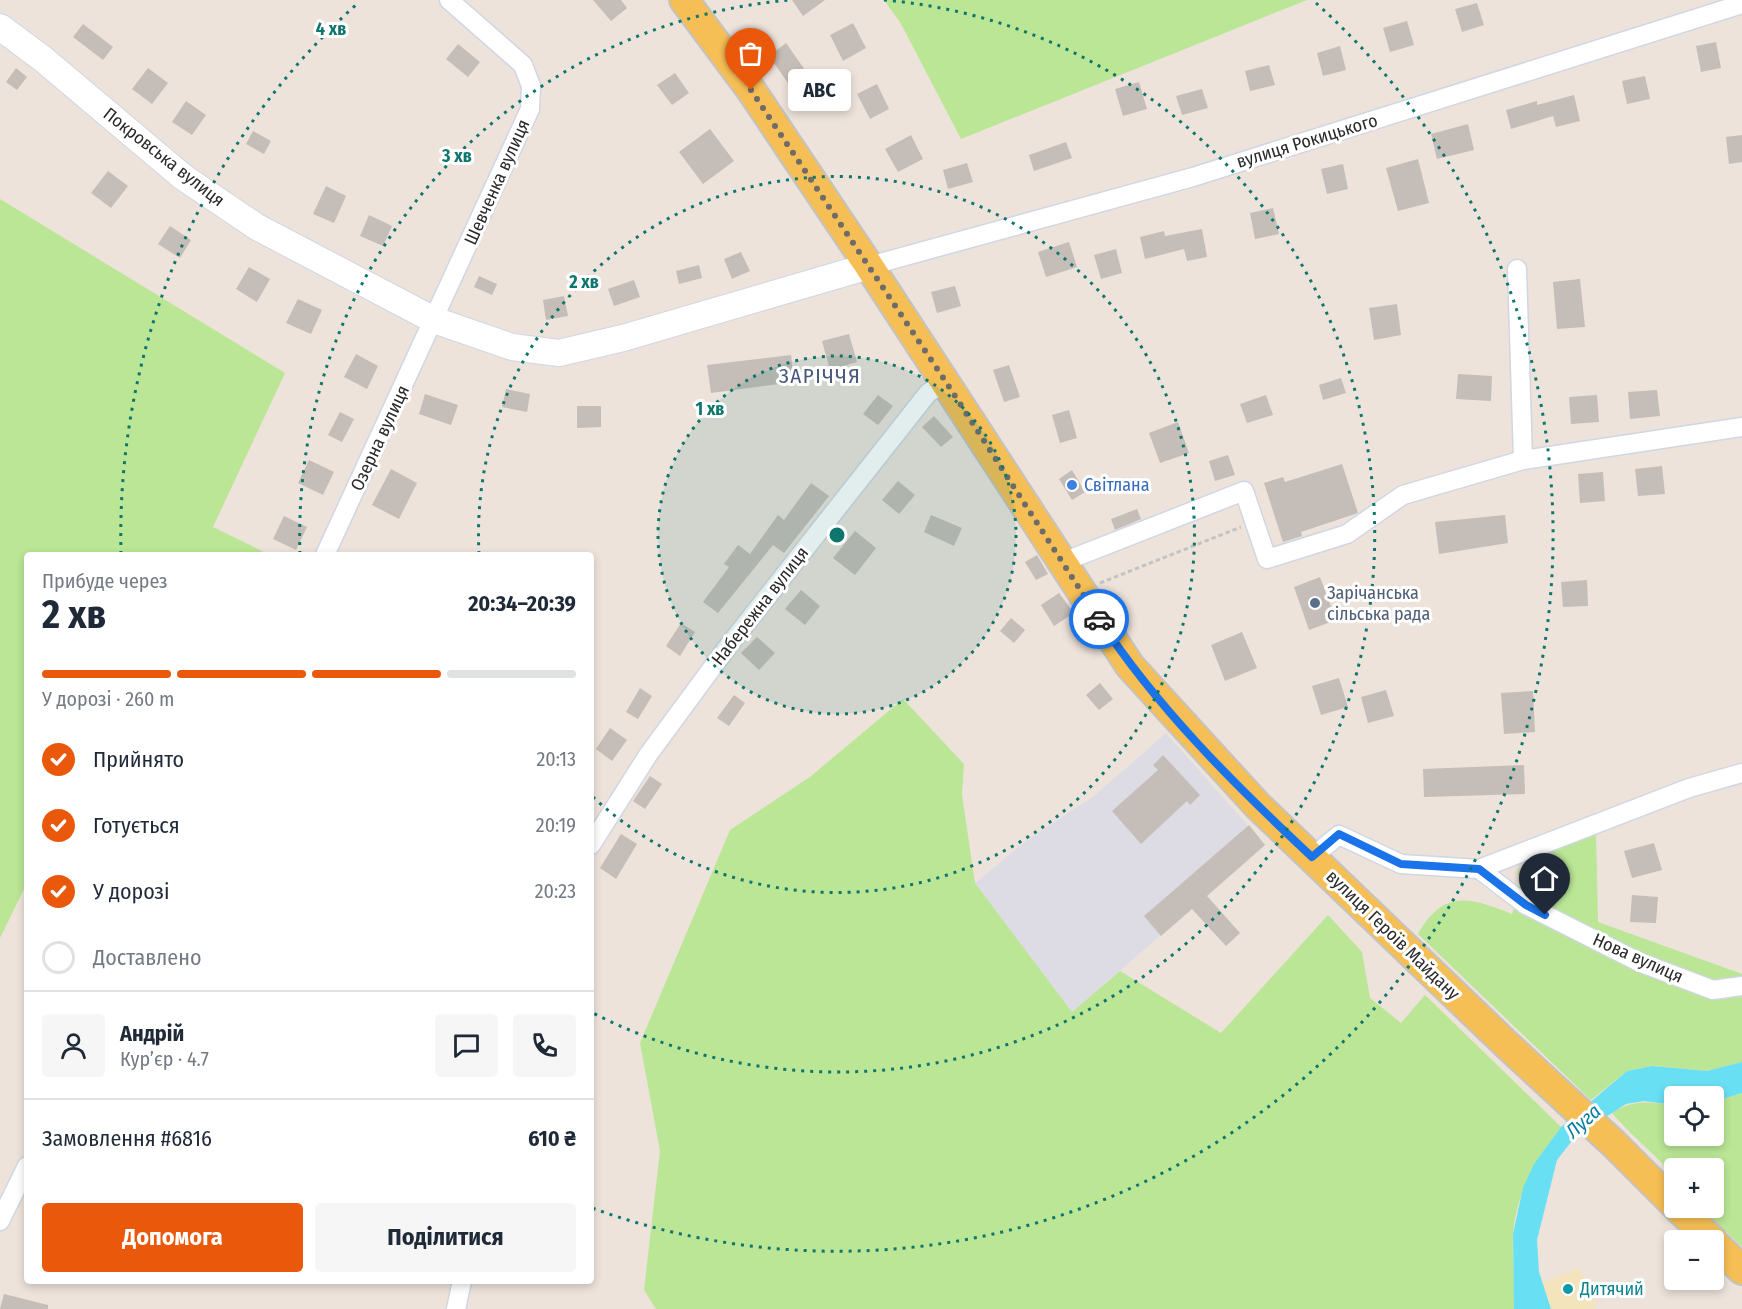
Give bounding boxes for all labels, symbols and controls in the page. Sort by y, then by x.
text: 4 хв [316,18,346,40]
pin [725,28,776,90]
icon: bag [734,37,767,70]
callout: ABC [787,69,850,111]
text: ABC [803,78,836,102]
street label: Покровська вулиця [99,103,229,211]
street label: вулиця Рокицького [1234,109,1380,173]
street label: Шевченка вулиця [459,116,535,248]
text: 3 хв [441,145,472,167]
text: 2 хв [568,271,599,293]
district label: ЗАРІЧЧЯ [779,363,861,389]
street label: Озерна вулиця [346,382,414,494]
text: 1 хв [696,398,724,420]
place label: Світлана [1084,474,1150,496]
marker: Світлана [1065,478,1079,492]
centre of rings [827,525,847,545]
street label: Набережна вулиця [707,542,813,670]
text: Прибуде через [42,569,168,593]
place label: Зарічанська сільська рада [1327,582,1430,625]
courier [1069,589,1129,649]
text: 20:34–20:39 [468,590,576,617]
text: 2 хв [42,592,106,638]
marker: Зарічанська сільська рада [1308,596,1322,610]
icon: car [1083,603,1116,636]
text: У дорозі · 260 m [42,687,174,711]
icon: check [42,743,75,776]
text: Прийнято [93,746,184,773]
text: 20:13 [537,747,576,771]
icon: check [42,809,75,842]
text: Готується [93,812,180,839]
text: 20:19 [536,813,576,837]
pin [1519,853,1570,915]
icon: home [1528,862,1561,895]
street label: вулиця Героїв Майдану [1322,866,1464,1004]
icon: check [42,875,75,908]
text: У дорозі [93,878,170,905]
text: 20:23 [535,879,576,903]
street label: Нова вулиця [1590,928,1686,988]
text: Доставлено [93,944,202,971]
button: person [42,1014,105,1077]
button: chat [435,1014,498,1077]
button: phone [513,1014,576,1077]
text: Андрій [120,1020,184,1047]
text: Кур’єр · 4.7 [120,1047,209,1071]
map controls [1664,1086,1724,1290]
button: locate [1664,1086,1724,1146]
water label: Луга [1560,1099,1606,1144]
text: Замовлення #6816 [42,1125,212,1152]
text: 610 ₴ [528,1125,576,1152]
button: + [1664,1158,1724,1218]
button: Допомога [42,1203,303,1272]
button: Поділитися [315,1203,576,1272]
button: − [1664,1230,1724,1290]
place label: Дитячий [1579,1278,1644,1300]
marker: Дитячий [1561,1282,1575,1296]

